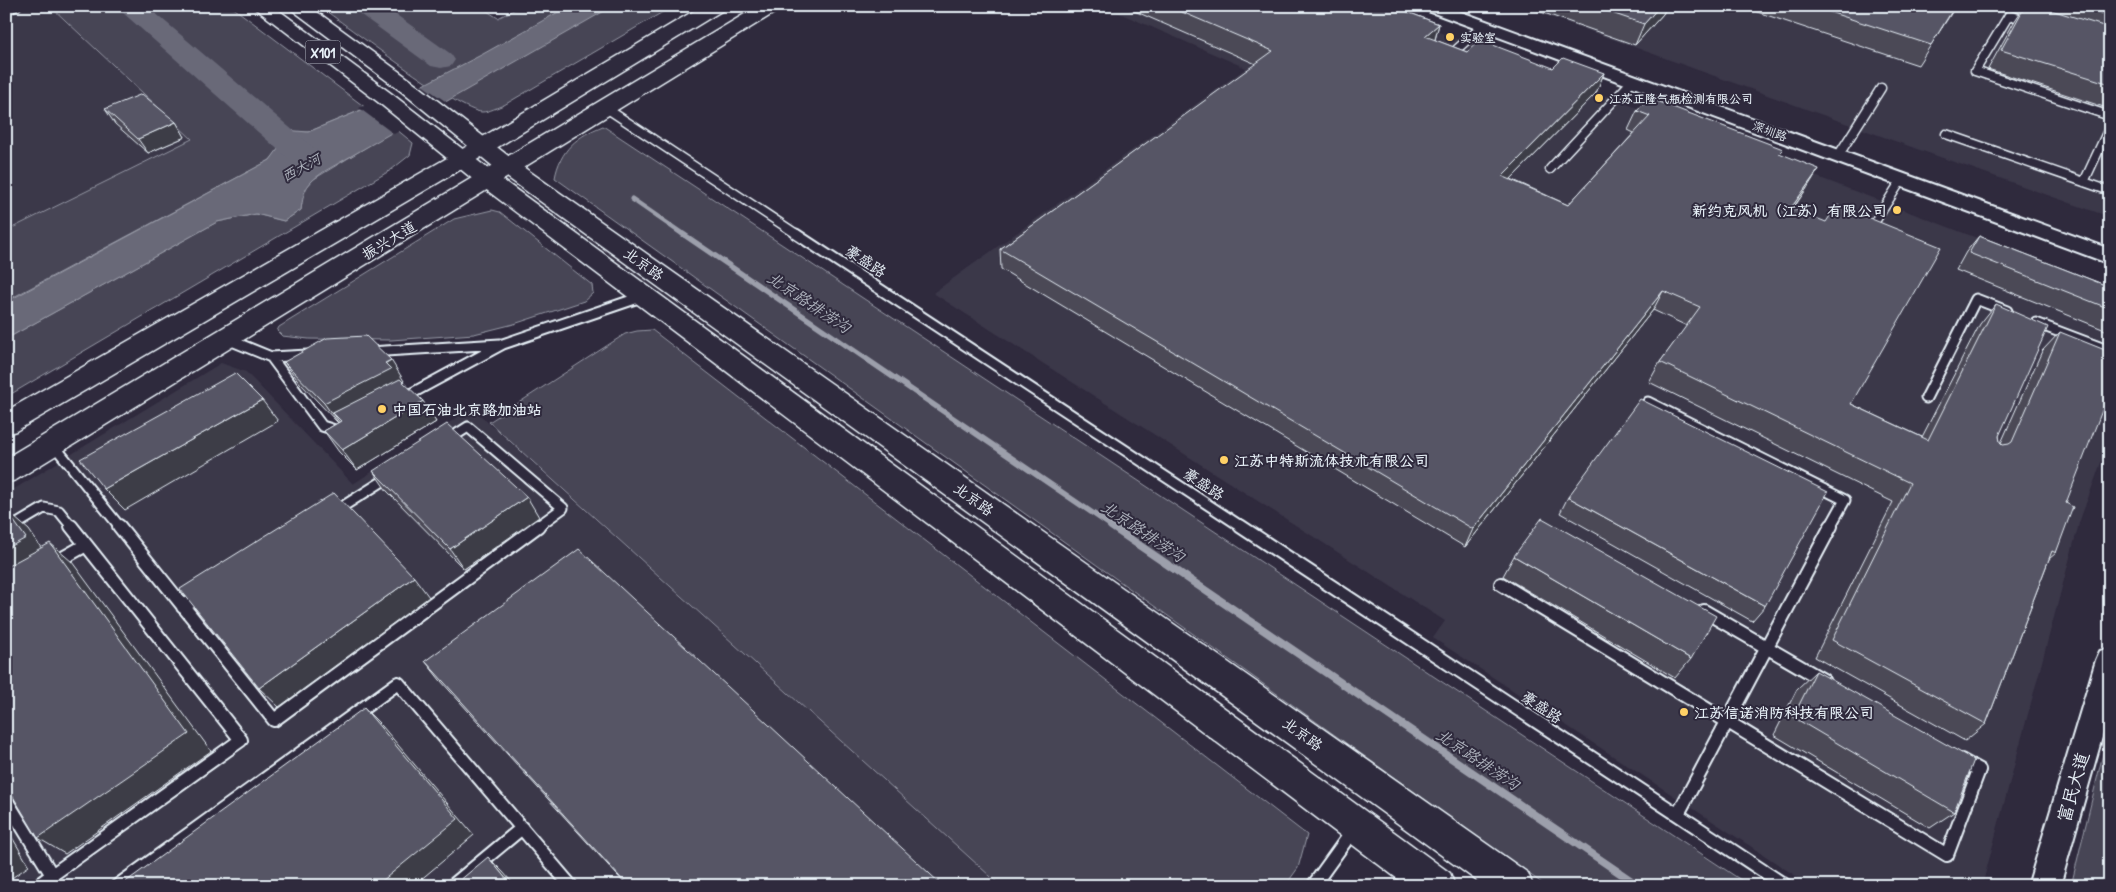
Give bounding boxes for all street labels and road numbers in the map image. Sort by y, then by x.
road number: X101 [306,41,340,64]
street label: 深圳路 [1750,117,1790,145]
street label: 振兴大道 [358,216,420,264]
street label: 豪盛路 [841,240,891,282]
street label: 北京路 [620,242,668,286]
street label: 豪盛路 [1179,463,1229,505]
street label: 北京路 [950,477,998,521]
street label: 豪盛路 [1517,686,1567,728]
street label: 北京路 [1279,712,1327,756]
street label: 富民大道 [2051,749,2095,825]

